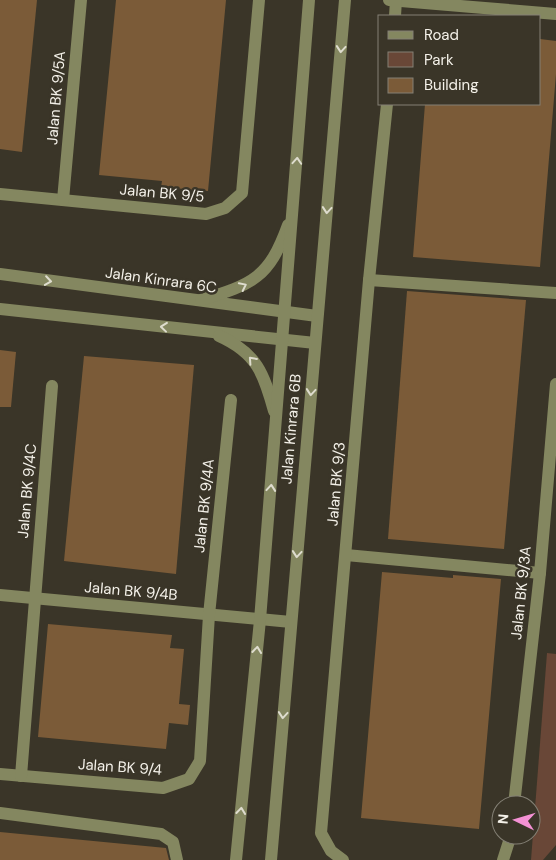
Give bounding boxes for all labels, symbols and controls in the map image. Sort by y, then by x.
legend [378,15,541,105]
text: Road [424,25,459,45]
one-way arrow [335,45,346,53]
street label: Jalan BK 9/5A [42,50,70,146]
text: Park [424,50,454,70]
text: Building [424,75,479,95]
one-way arrow [292,157,303,165]
street label: Jalan BK 9/5 [119,179,205,207]
one-way arrow [321,207,332,215]
street label: Jalan Kinrara 6C [104,262,218,298]
one-way arrow [45,275,53,286]
one-way arrow [237,282,246,292]
one-way arrow [159,322,167,333]
one-way arrow [249,357,258,366]
street label: Jalan Kinrara 6B [276,373,306,485]
one-way arrow [306,388,317,396]
street label: Jalan BK 9/3 [322,441,350,527]
street label: Jalan BK 9/4C [13,443,41,539]
street label: Jalan BK 9/4A [189,458,219,554]
one-way arrow [265,484,276,492]
street label: Jalan BK 9/3A [506,545,536,641]
one-way arrow [291,550,302,558]
street label: Jalan BK 9/4B [84,577,178,605]
one-way arrow [251,646,262,654]
one-way arrow [278,712,289,720]
street label: Jalan BK 9/4 [77,754,163,780]
north arrow [491,795,541,845]
one-way arrow [235,807,246,815]
text: N [494,813,512,825]

